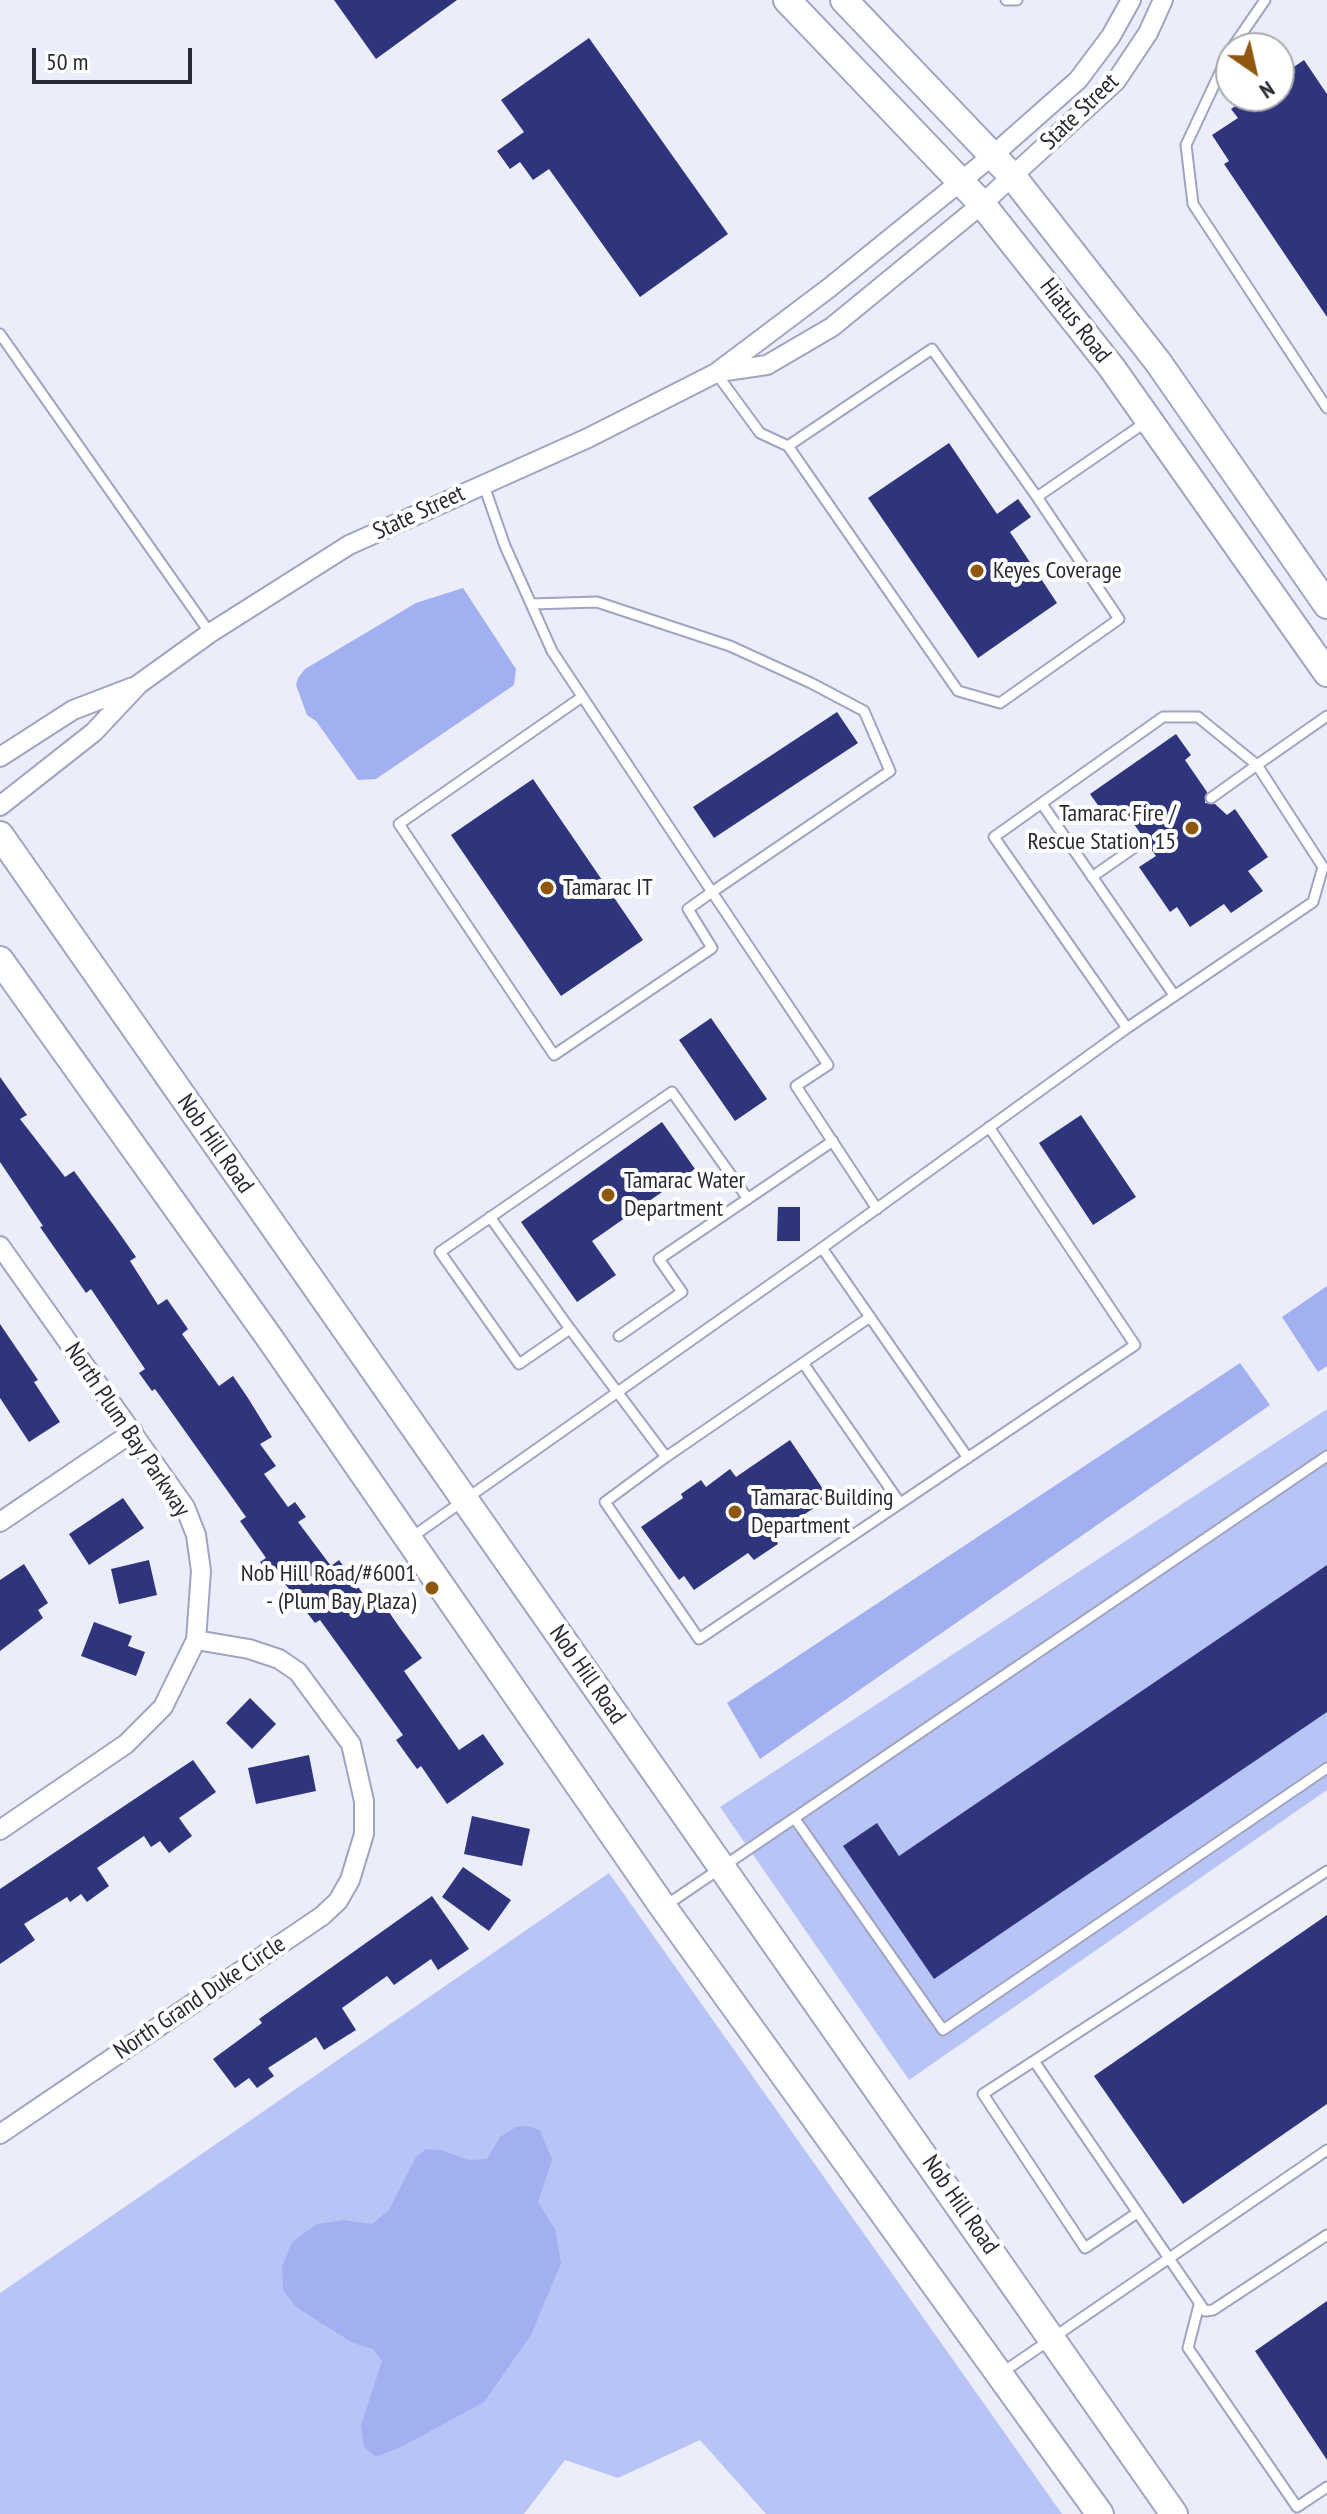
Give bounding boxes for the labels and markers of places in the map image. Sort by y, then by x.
place label: Keyes Coverage [993,557,1122,585]
marker: Keyes Coverage [968,562,986,580]
place label: Tamarac Fire / Rescue Station 15 [1028,800,1176,856]
marker: Tamarac Fire / Rescue Station 15 [1183,819,1201,837]
place label: Tamarac IT [563,874,653,902]
marker: Tamarac IT [538,879,556,897]
place label: Tamarac Water Department [624,1167,745,1223]
marker: Tamarac Water Department [599,1186,617,1204]
place label: Tamarac Building Department [751,1484,893,1540]
marker: Tamarac Building Department [726,1503,744,1521]
place label: Nob Hill Road/#6001 - (Plum Bay Plaza) [241,1560,416,1616]
marker: Nob Hill Road/#6001 - (Plum Bay Plaza) [423,1579,441,1597]

